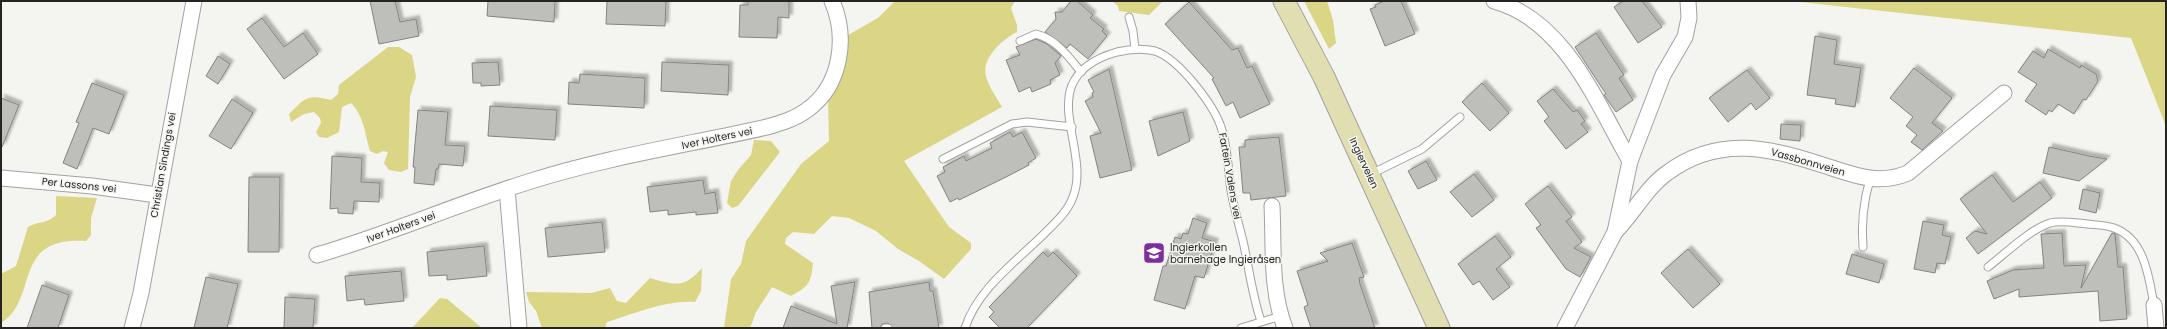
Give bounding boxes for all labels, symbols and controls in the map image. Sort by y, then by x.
street label: Christian Sindings vei [146,111,180,219]
street label: Iver Holters vei [680,123,754,153]
street label: Fartein Valens vei [1215,132,1245,220]
street label: Ingierveien [1346,135,1382,191]
street label: Vassbonnveien [1769,144,1847,180]
street label: Per Lassons vei [41,174,117,196]
street label: Iver Holters vei [365,208,437,246]
school or university icon: Ingierkollen barnehage Ingieråsen [1141,240,1167,266]
place label: Ingierkollen barnehage Ingieråsen [1170,240,1281,267]

